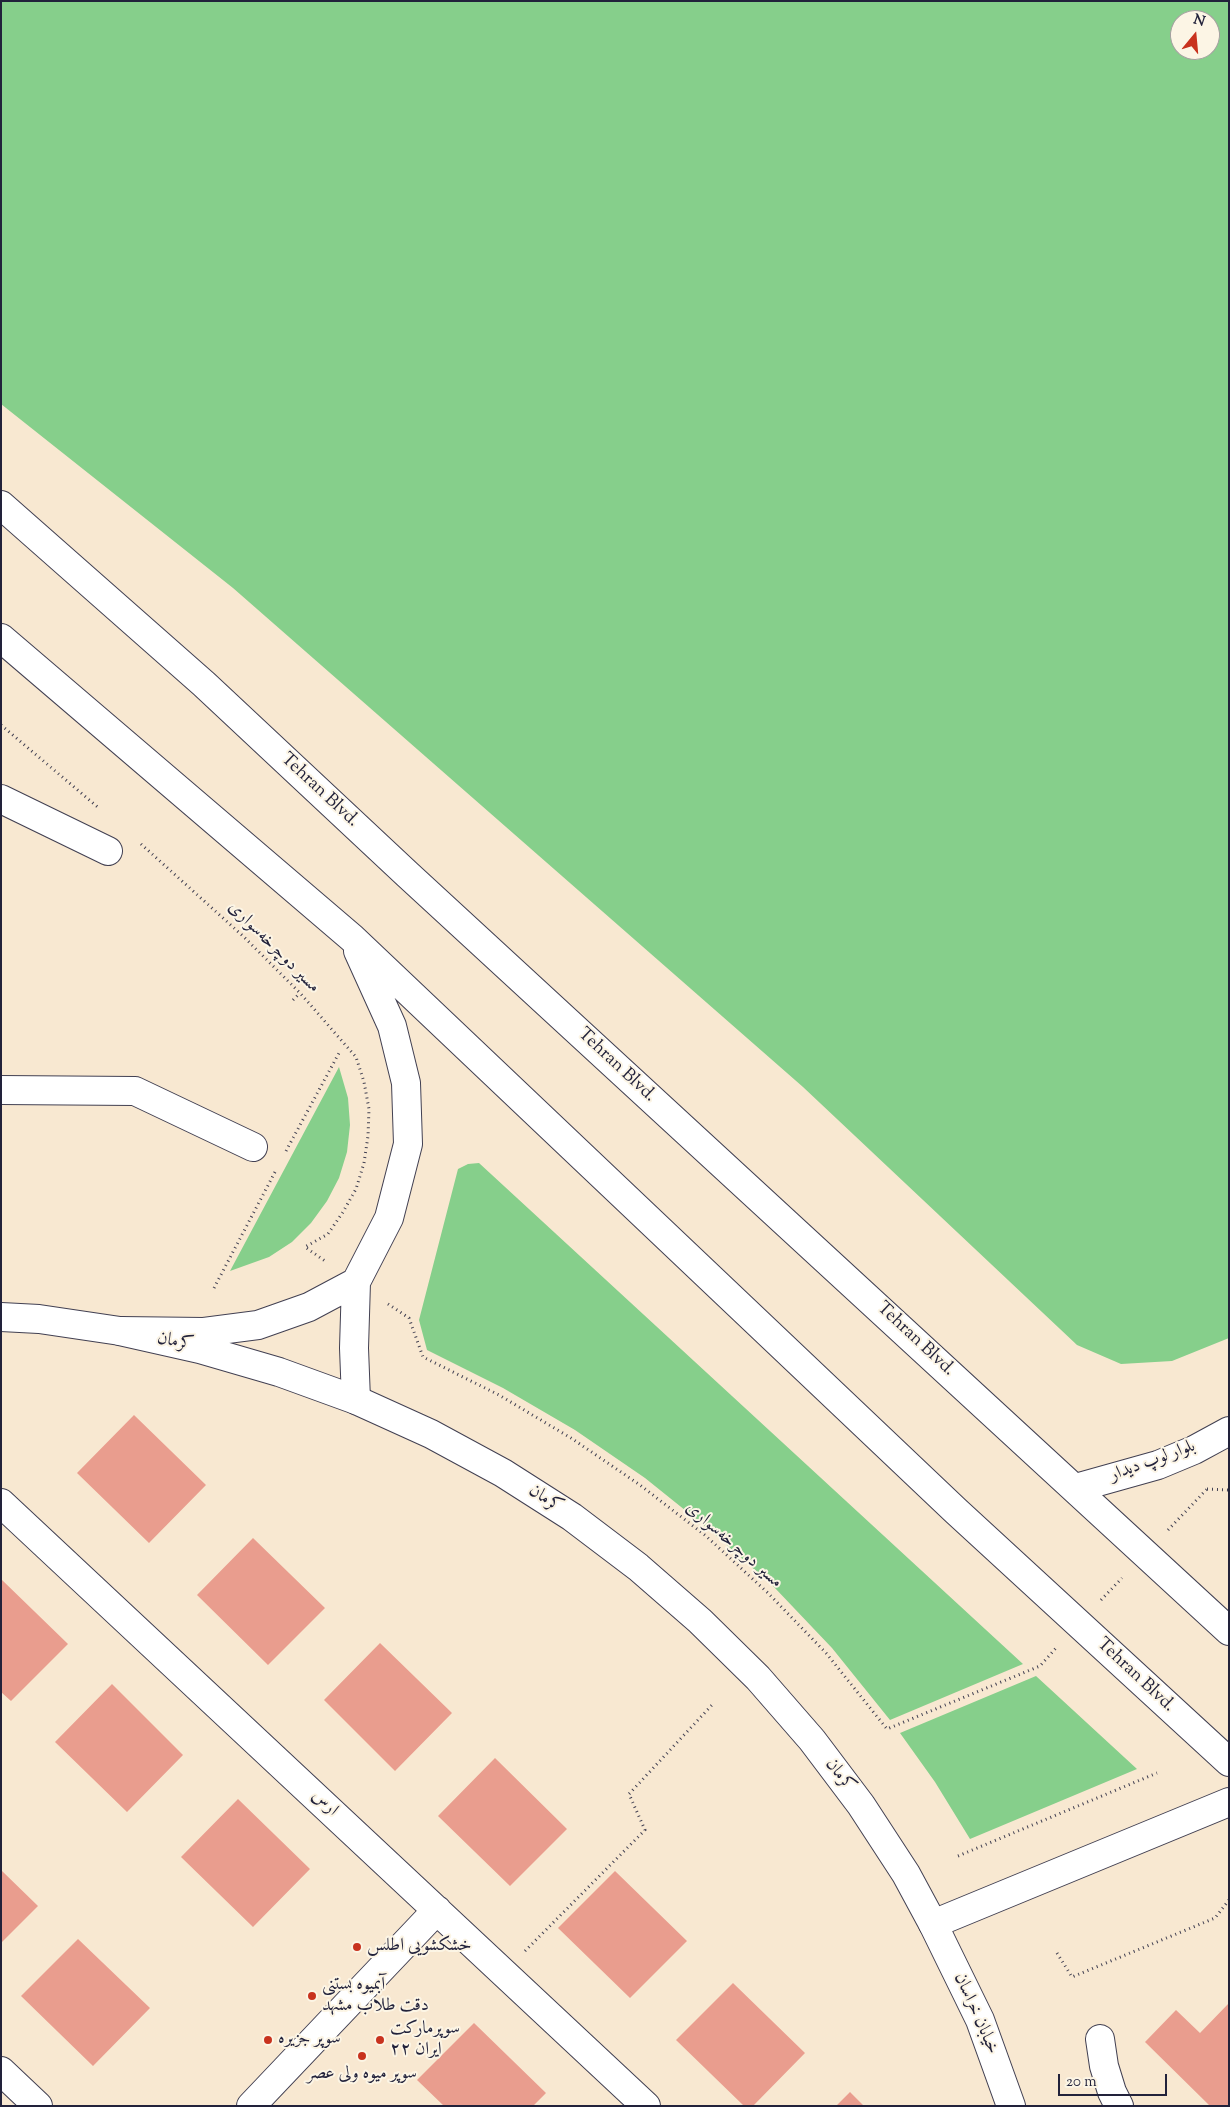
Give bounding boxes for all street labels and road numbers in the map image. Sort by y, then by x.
street label: Tehran Blvd. [275,749,363,833]
street label: مسیر دوچرخه‌سواری [223,898,323,998]
street label: Tehran Blvd. [572,1024,660,1108]
street label: Tehran Blvd. [871,1298,959,1382]
street label: کرمان [155,1329,195,1357]
street label: بلوار لوپ دیدار [1107,1437,1199,1487]
street label: کرمان [524,1481,566,1519]
street label: مسیر دوچرخه‌سواری [680,1498,786,1594]
street label: Tehran Blvd. [1091,1634,1179,1718]
street label: کرمان [819,1755,859,1797]
street label: ارس [306,1786,342,1822]
street label: خیابان خراسان [948,1970,1002,2058]

